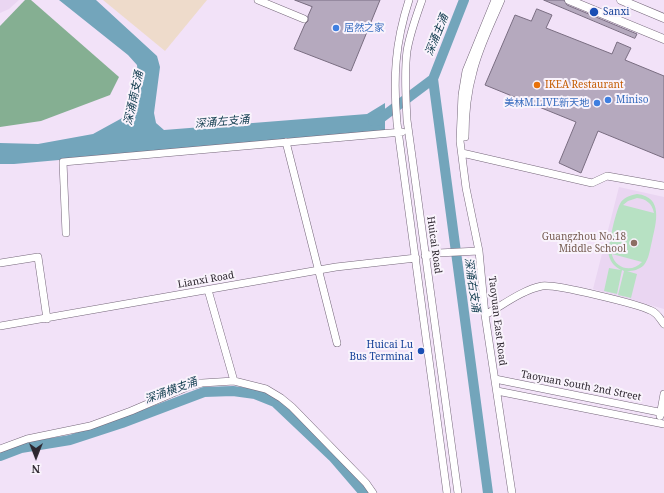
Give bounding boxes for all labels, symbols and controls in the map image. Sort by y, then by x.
marker: Sanxi [588,6,600,18]
place label: Sanxi [603,6,629,18]
water label: 深涌主涌 [423,12,451,58]
place label: 居然之家 [344,22,384,34]
marker: 居然之家 [331,23,341,33]
water label: 深涌南支涌 [122,70,146,126]
place label: IKEA Restaurant [545,79,624,91]
marker: IKEA Restaurant [532,80,542,90]
place label: Miniso [616,94,649,106]
marker: Miniso [603,95,613,105]
place label: 美林M.LIVE新天地 [504,97,589,109]
marker: 美林M.LIVE新天地 [592,98,602,108]
water label: 深涌左支涌 [194,113,250,131]
street label: Huicai Road [424,215,444,275]
place label: Guangzhou No.18 Middle School [542,231,626,254]
marker: Guangzhou No.18 Middle School [629,238,639,248]
water label: 深涌右支涌 [462,257,482,313]
street label: Lianxi Road [177,269,235,291]
street label: Taoyuan East Road [486,275,508,367]
place label: Huicai Lu Bus Terminal [349,339,413,362]
marker: Huicai Lu Bus Terminal [416,346,426,356]
street label: Taoyuan South 2nd Street [520,368,642,404]
water label: 深涌横支涌 [143,375,199,407]
north arrow [16,437,56,477]
text: N [32,462,40,477]

